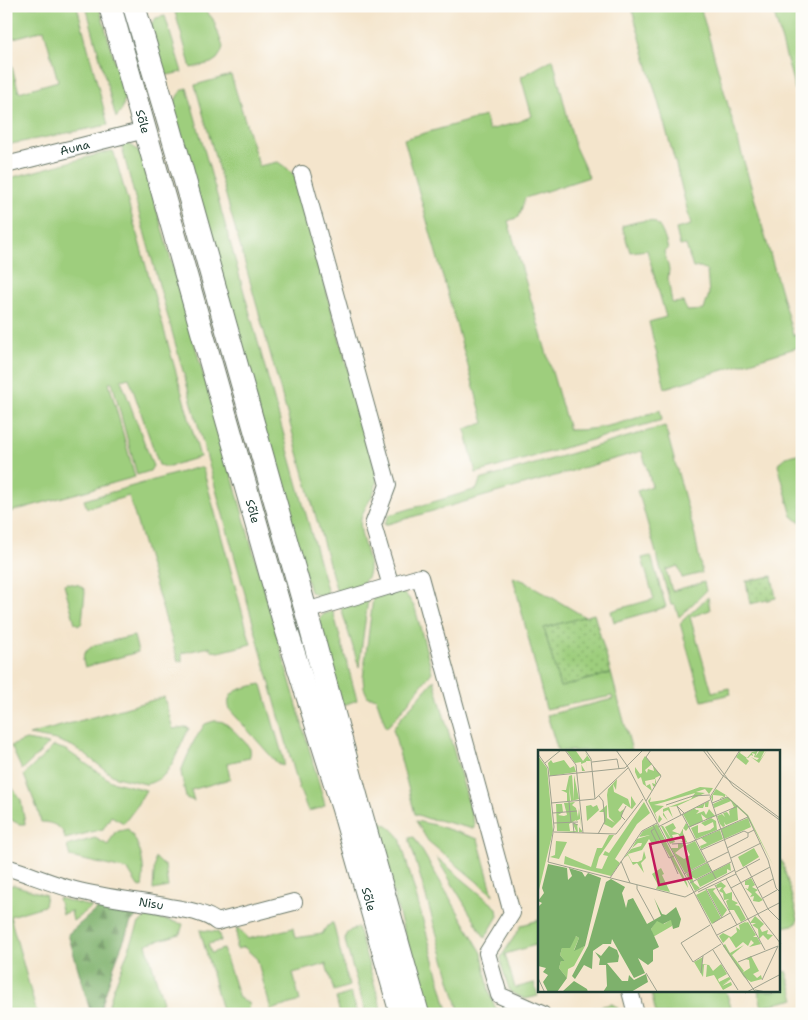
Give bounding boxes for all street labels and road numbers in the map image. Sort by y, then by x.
street label: Sõle [132,108,154,136]
street label: Auna [58,136,92,159]
street label: Sõle [242,497,264,525]
street label: Sõle [358,885,380,913]
street label: Nisu [138,894,165,914]

